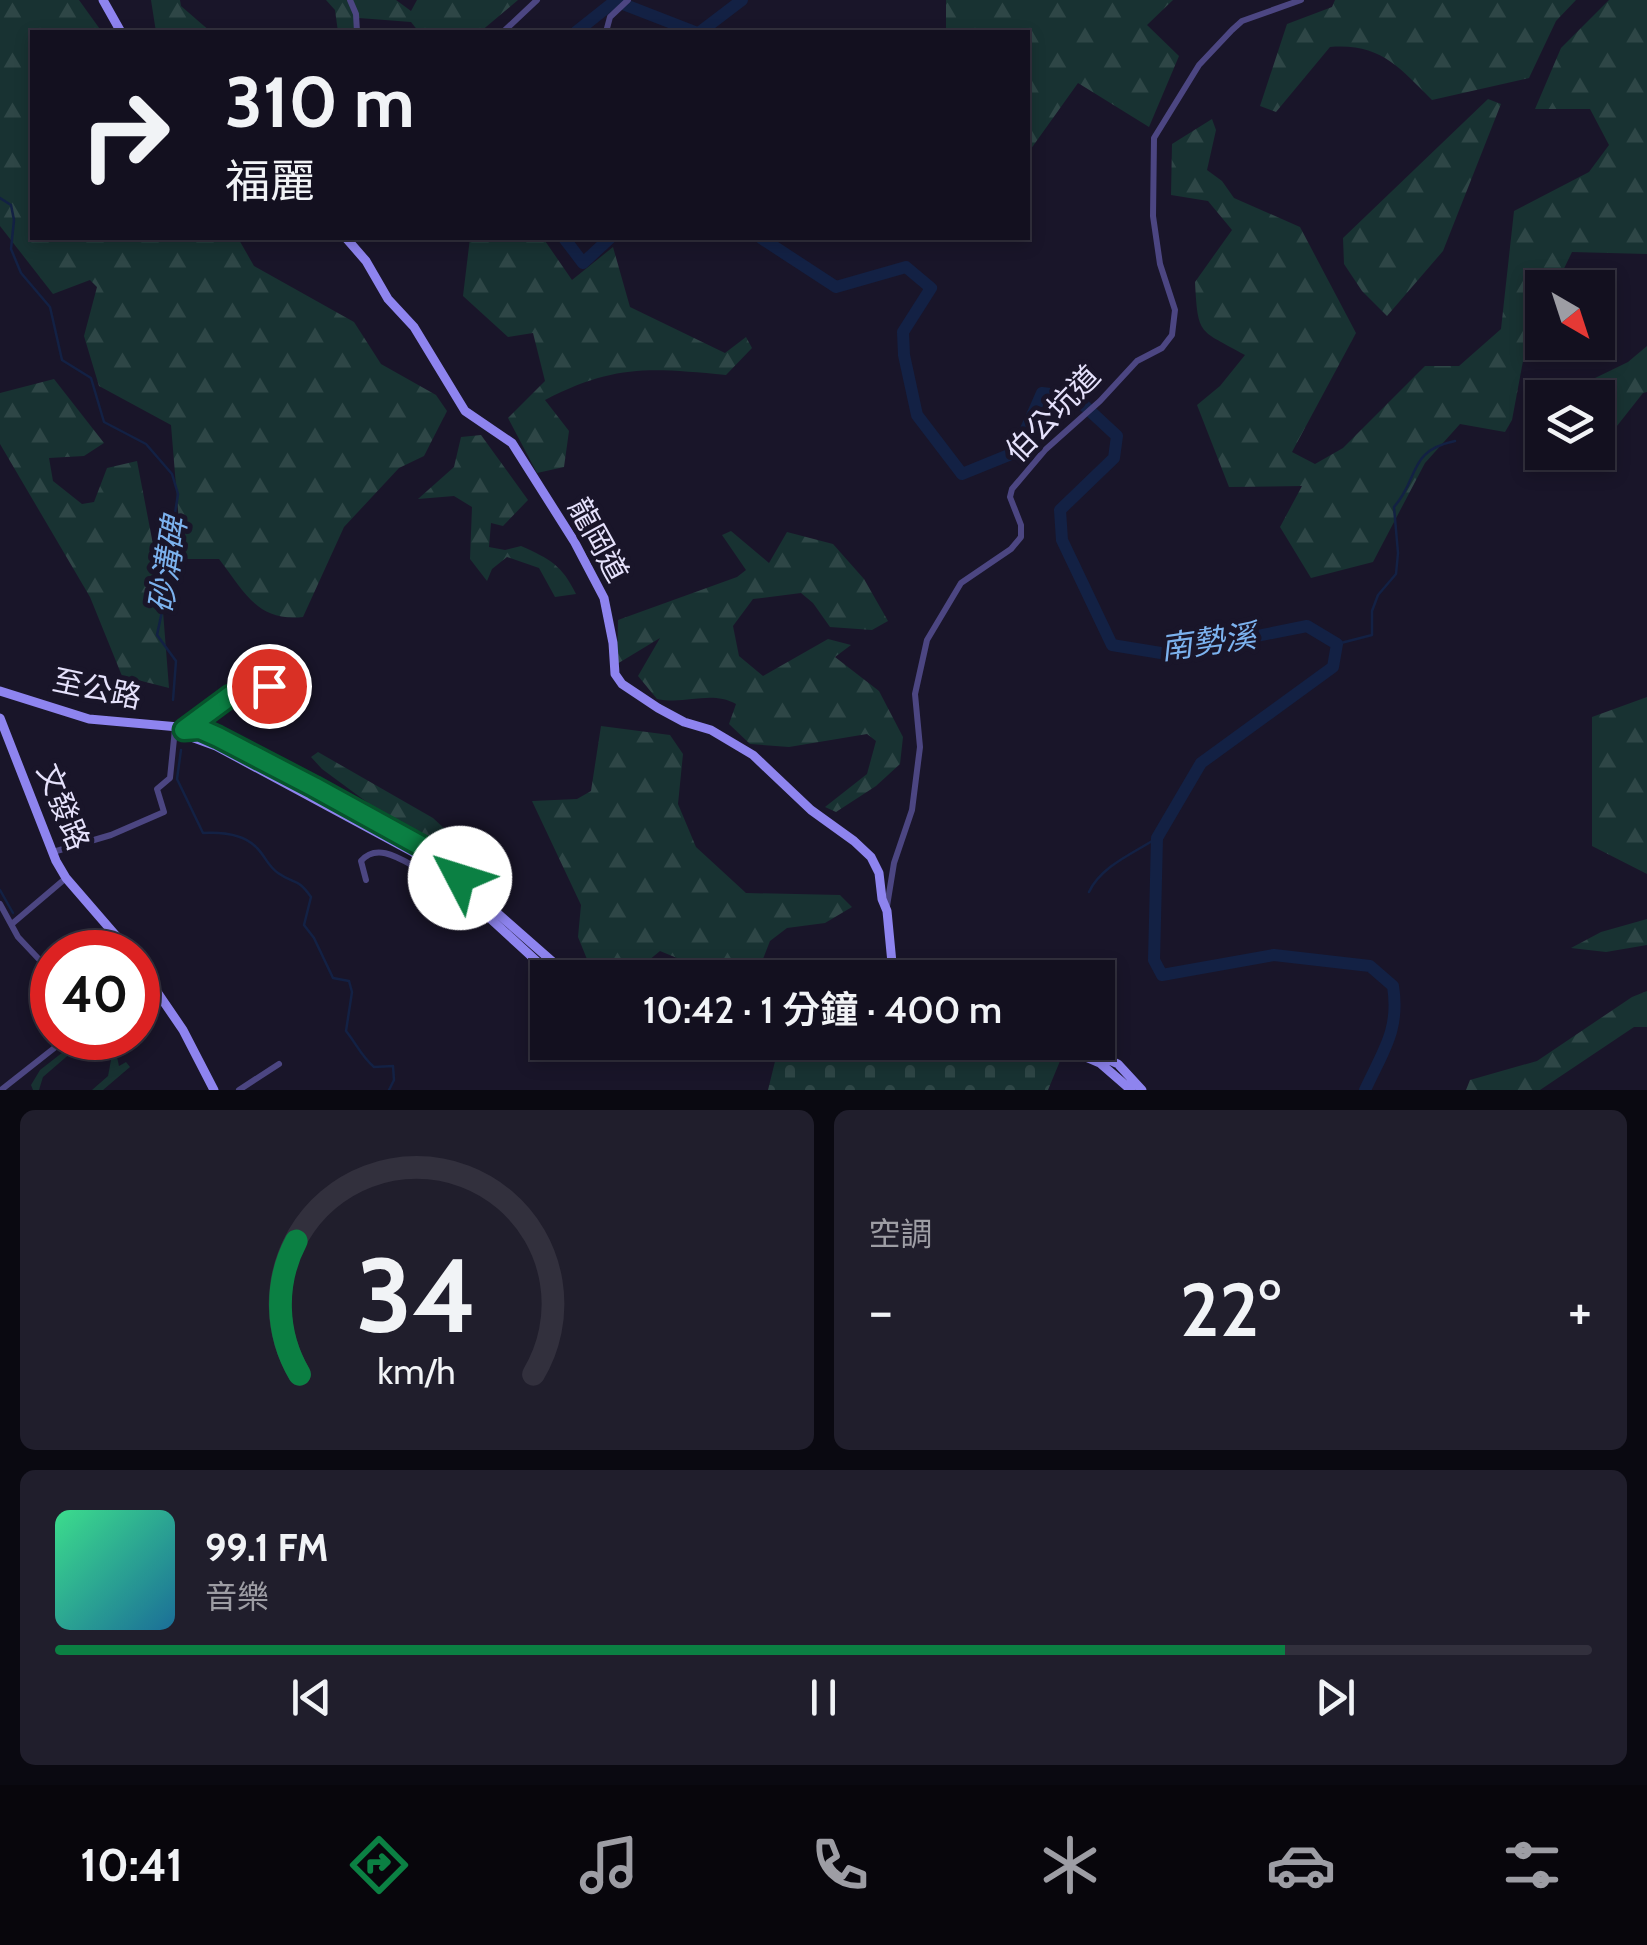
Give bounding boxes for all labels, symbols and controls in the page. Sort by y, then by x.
text: 310 m [225,59,415,145]
icon: right [60,70,190,200]
text: 福麗 [225,154,315,208]
north arrow [1525,270,1615,360]
map controls [1525,270,1615,470]
street label: 伯公坑道 [998,358,1108,470]
button: layers [1525,380,1615,470]
street label: 龍岡道 [560,491,636,588]
water label: 砂溝碑 [141,511,195,615]
water label: 南勢溪 [1158,615,1262,667]
pin [227,644,312,729]
icon: arrive [242,659,297,714]
street label: 至公路 [49,661,145,716]
street label: 文發路 [29,758,97,855]
position arrow [408,826,512,930]
speed limit sign: 40 [30,930,160,1060]
text: 10:42 · 1 分鐘 · 400 m [643,986,1002,1033]
text: 空調 [869,1214,933,1253]
text: 34 [356,1232,477,1358]
text: 22° [1180,1264,1281,1355]
text: − [869,1277,893,1344]
text: + [1568,1277,1592,1344]
text: km/h [378,1350,456,1393]
text: 99.1 FM [205,1524,328,1571]
text: 音樂 [205,1577,269,1616]
icon: previous [284,1670,339,1725]
icon: pause [796,1670,851,1725]
icon: next [1308,1670,1363,1725]
icon: directions [344,1830,414,1900]
icon: music [574,1830,644,1900]
icon: phone [805,1830,875,1900]
icon: climate [1035,1830,1105,1900]
icon: car [1266,1830,1336,1900]
icon: filters [1497,1830,1567,1900]
text: 10:41 [80,1838,183,1892]

